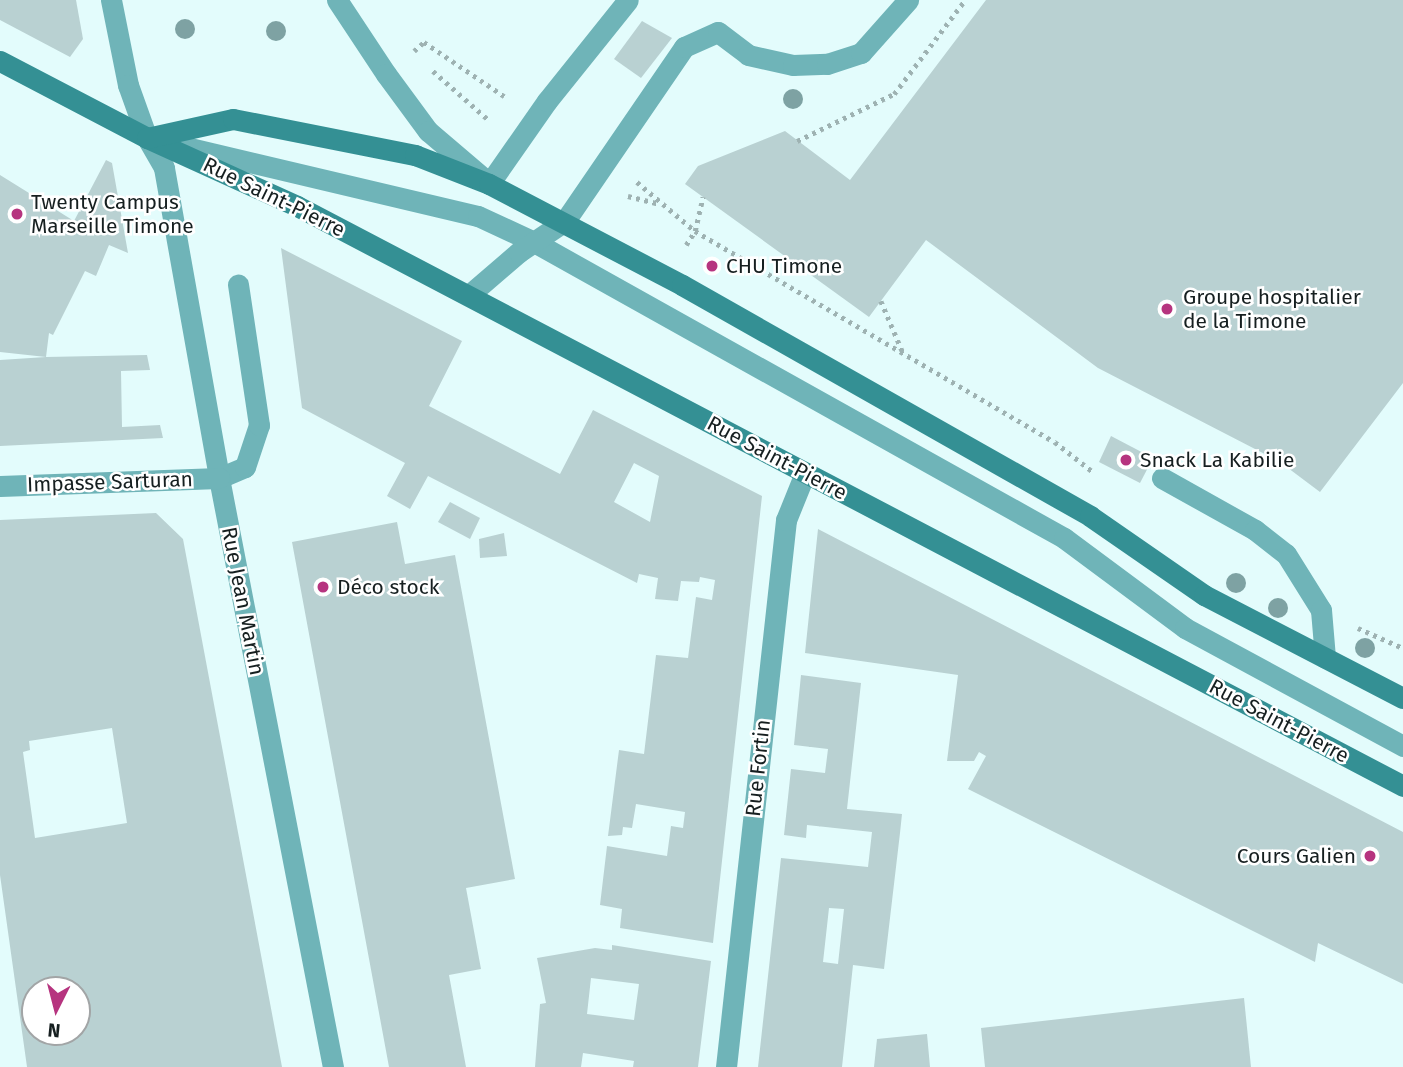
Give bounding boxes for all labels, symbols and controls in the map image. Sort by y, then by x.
street label: Rue Saint-Pierre [199,152,349,242]
place label: Twenty Campus Marseille Timone [31,189,194,239]
marker: Twenty Campus Marseille Timone [9,206,25,222]
place label: CHU Timone [726,253,842,279]
marker: CHU Timone [704,258,720,274]
place label: Groupe hospitalier de la Timone [1183,284,1361,334]
marker: Groupe hospitalier de la Timone [1157,299,1177,319]
street label: Rue Saint-Pierre [703,411,851,505]
place label: Snack La Kabilie [1140,447,1294,473]
marker: Snack La Kabilie [1118,452,1134,468]
street label: Impasse Sarturan [27,467,193,497]
street label: Rue Jean Martin [216,525,270,677]
place label: Déco stock [337,574,440,600]
marker: Déco stock [315,579,331,595]
street label: Rue Saint-Pierre [1205,674,1353,768]
street label: Rue Fortin [740,718,776,818]
place label: Cours Galien [1237,843,1356,869]
marker: Cours Galien [1362,848,1378,864]
north arrow [21,976,91,1046]
text: N [46,1018,61,1042]

